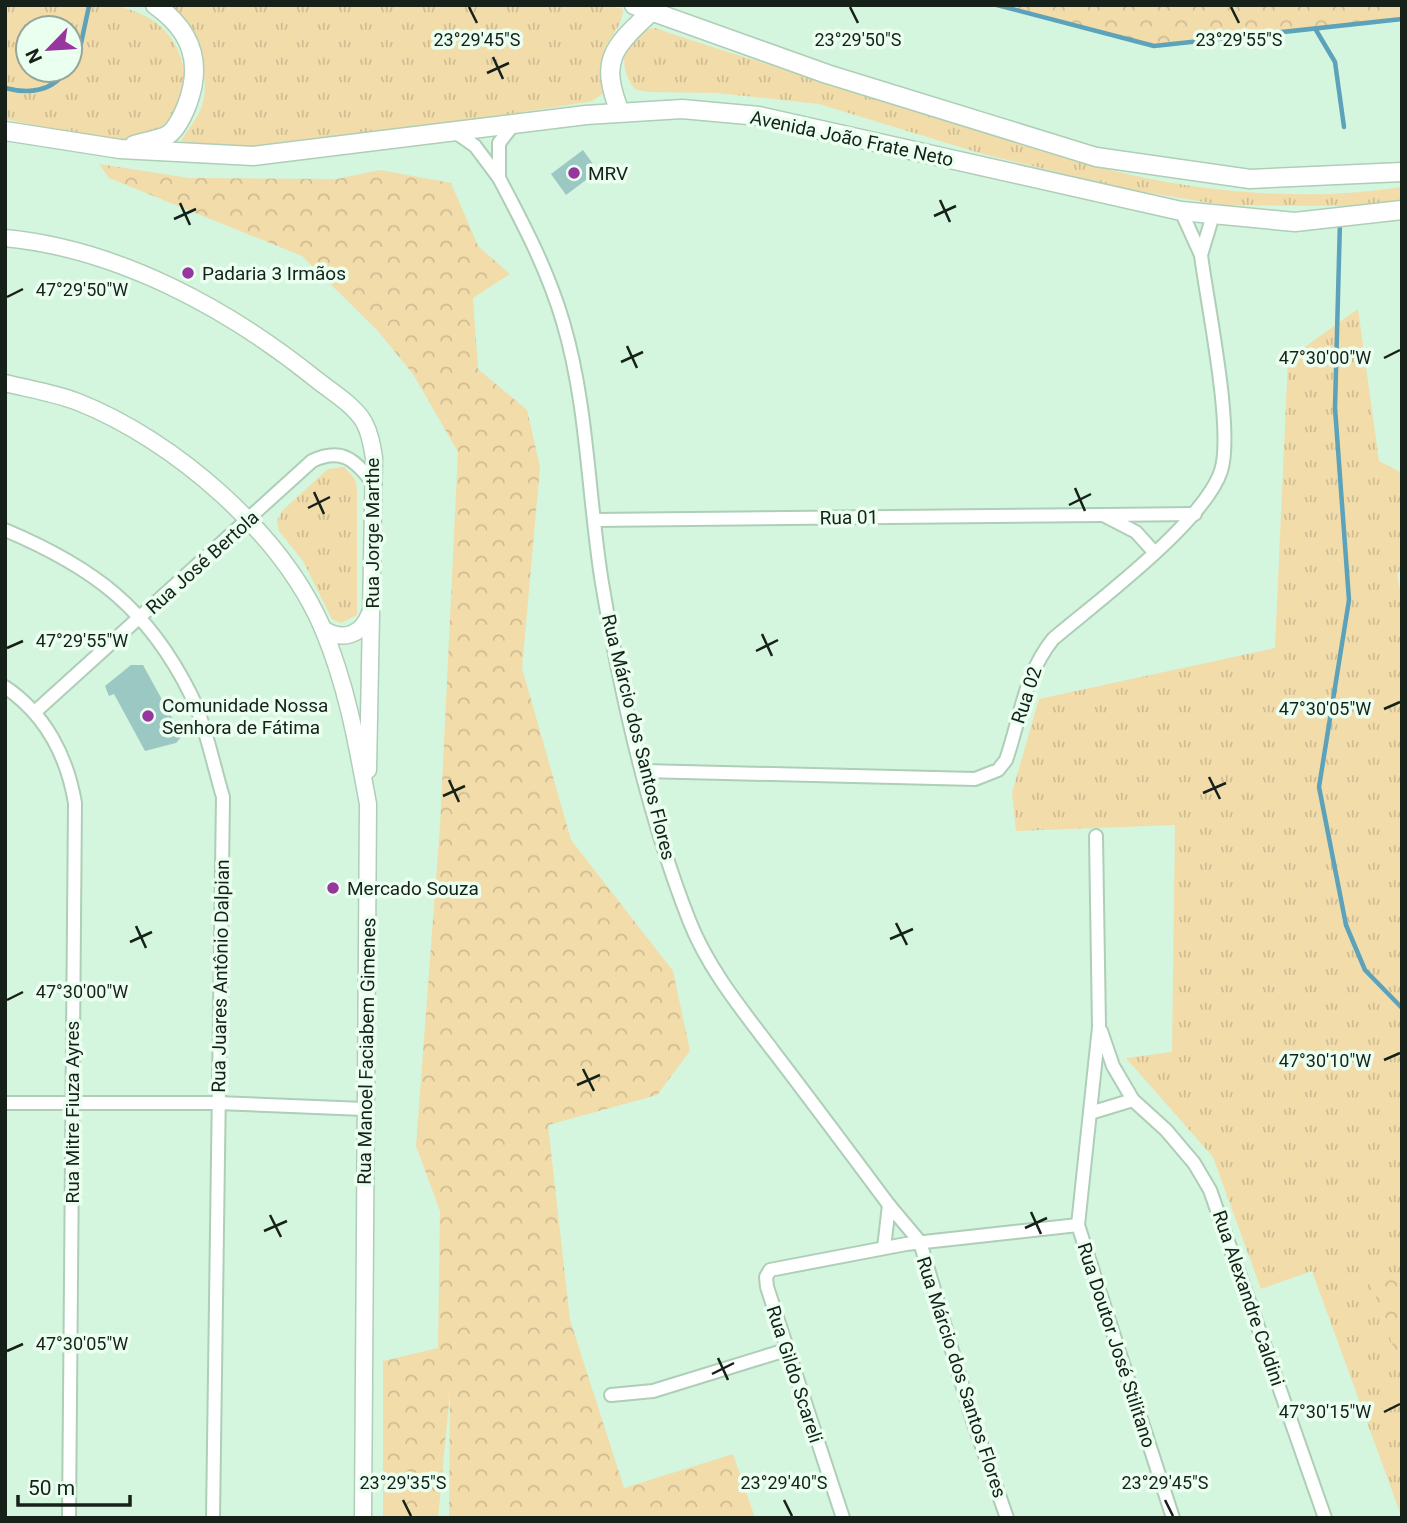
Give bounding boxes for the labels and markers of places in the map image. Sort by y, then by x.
place label: MRV [588,162,628,185]
marker: MRV [566,165,582,181]
place label: Padaria 3 Irmãos [202,262,346,285]
marker: Padaria 3 Irmãos [180,265,196,281]
place label: Comunidade Nossa Senhora de Fátima [162,694,328,739]
marker: Comunidade Nossa Senhora de Fátima [140,708,156,724]
place label: Mercado Souza [347,877,479,900]
marker: Mercado Souza [325,880,341,896]

